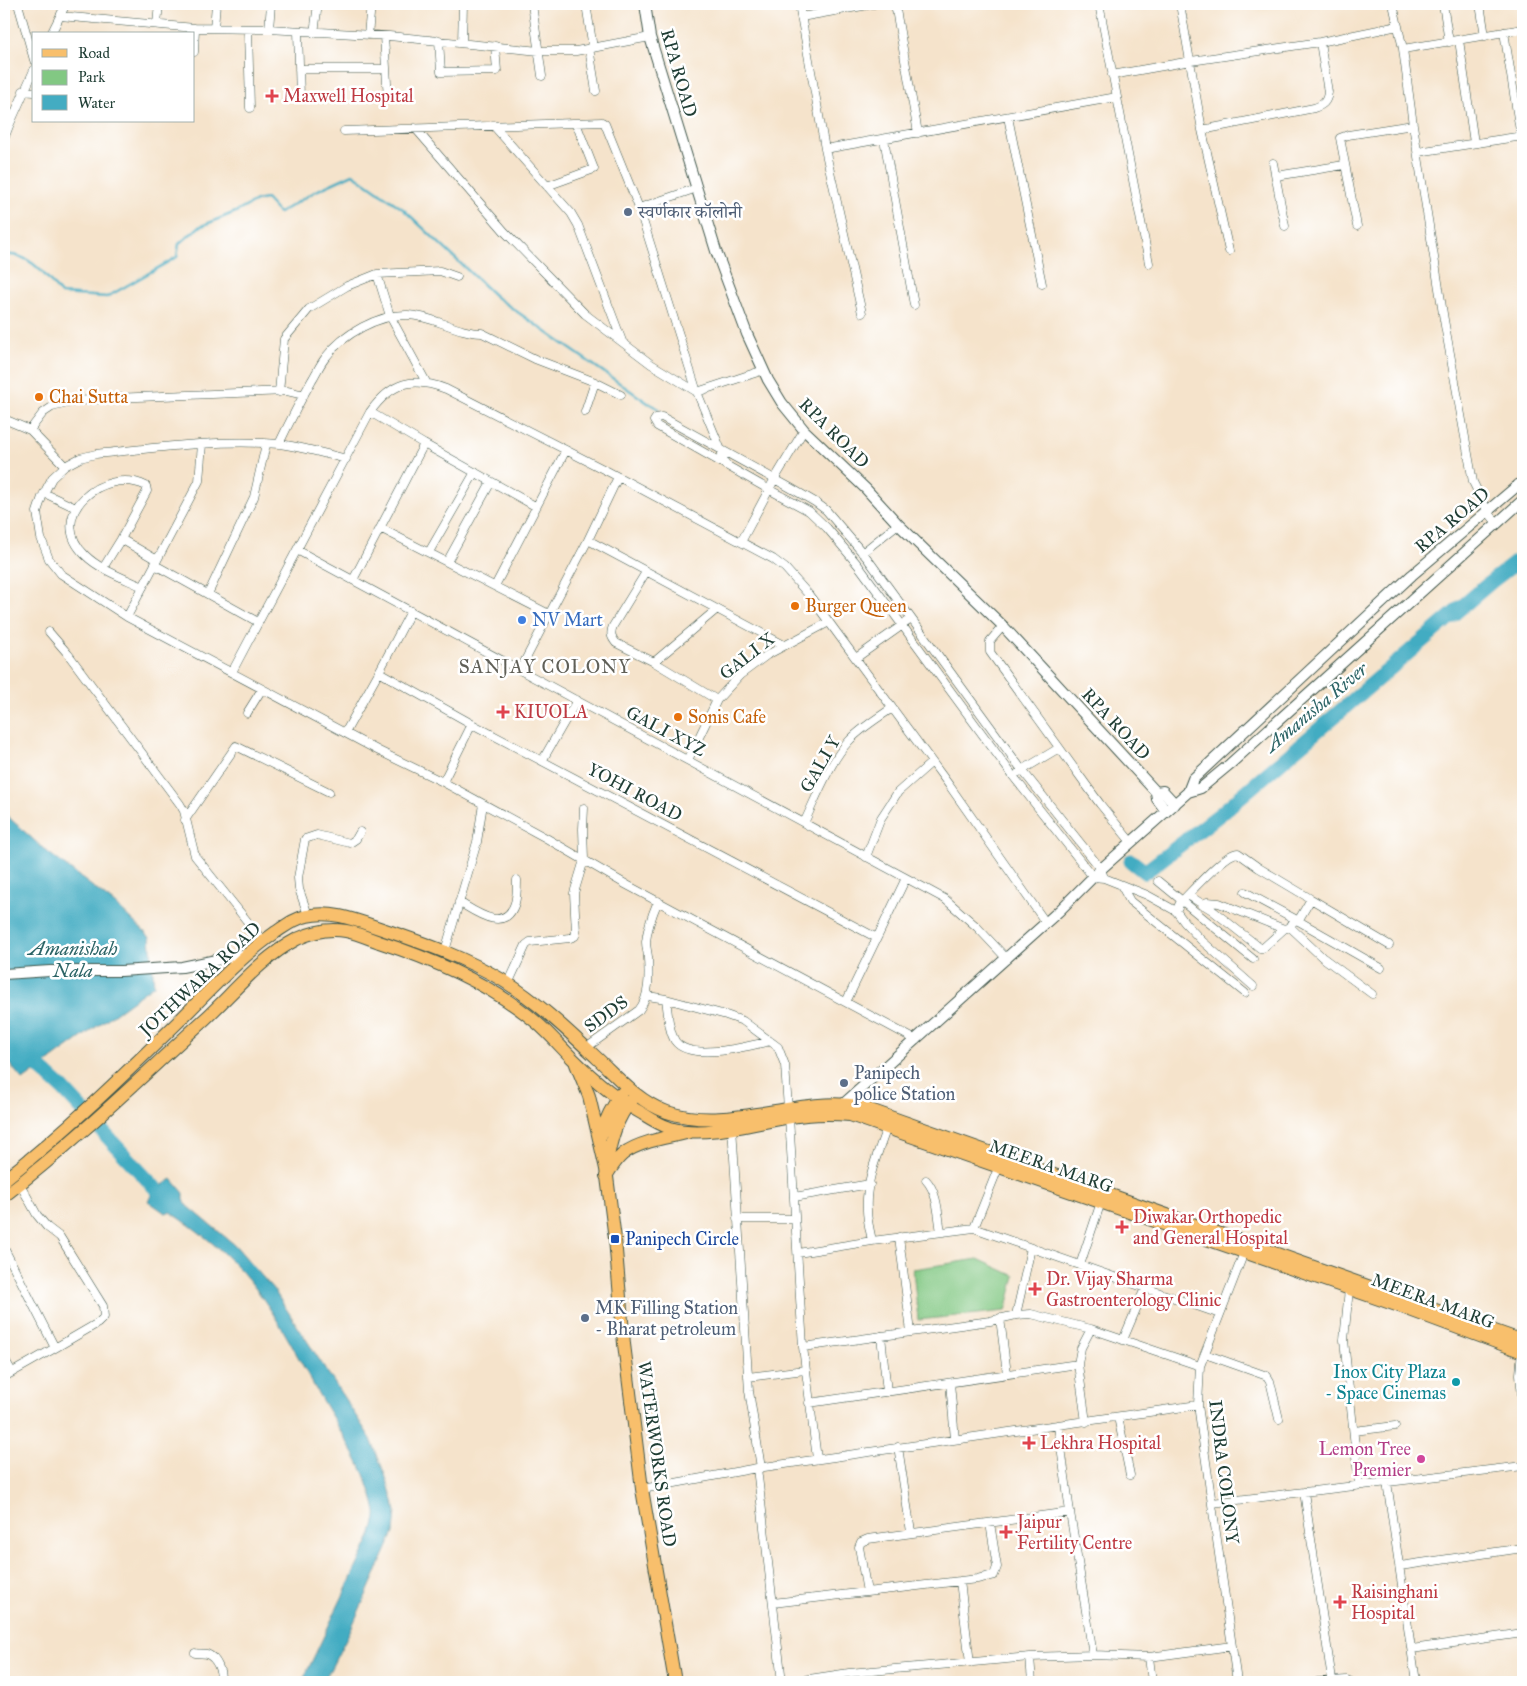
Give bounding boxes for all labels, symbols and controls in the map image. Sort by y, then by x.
street label: RPA ROAD [656,26,702,120]
legend [32,32,195,122]
text: Road [78,44,110,62]
text: Park [78,68,105,86]
place label: Maxwell Hospital [283,85,414,107]
marker: Maxwell Hospital [265,89,279,103]
text: Water [78,94,115,112]
place label: स्वर्णकार कॉलोनी [637,201,744,223]
marker: स्वर्णकार कॉलोनी [622,206,634,218]
place label: Chai Sutta [49,386,128,408]
marker: Chai Sutta [33,391,45,403]
street label: RPA ROAD [794,393,874,473]
street label: RPA ROAD [1410,482,1494,558]
place label: Burger Queen [805,595,907,618]
marker: Burger Queen [789,600,801,612]
place label: NV Mart [532,609,604,631]
marker: NV Mart [516,614,528,626]
street label: GALI X [715,628,779,684]
district label: SANJAY COLONY [459,655,631,679]
water label: Amanisha River [1258,657,1373,758]
street label: RPA ROAD [1077,683,1155,765]
place label: KIUOLA [514,701,588,723]
street label: GALI XYZ [622,701,710,761]
marker: KIUOLA [496,705,510,719]
place label: Sonis Cafe [688,706,766,728]
marker: Sonis Cafe [672,711,684,723]
street label: GALI Y [795,731,845,796]
street label: YOHI ROAD [584,758,686,826]
street label: JOTHWARA ROAD [133,917,266,1043]
water label: Amanishah Nala [26,937,118,982]
street label: SDDS [580,991,632,1037]
place label: Panipech police Station [853,1062,956,1105]
marker: Panipech police Station [838,1077,850,1089]
street label: MEERA MARG [986,1135,1116,1197]
place label: Diwakar Orthopedic and General Hospital [1133,1206,1288,1249]
marker: Diwakar Orthopedic and General Hospital [1115,1220,1129,1234]
place label: Panipech Circle [625,1228,739,1250]
marker: Panipech Circle [609,1233,621,1245]
place label: Dr. Vijay Sharma Gastroenterology Clinic [1046,1268,1222,1312]
street label: MEERA MARG [1369,1269,1497,1333]
marker: Dr. Vijay Sharma Gastroenterology Clinic [1028,1282,1042,1296]
place label: MK Filling Station - Bharat petroleum [595,1297,738,1340]
marker: MK Filling Station - Bharat petroleum [579,1312,591,1324]
street label: WATERWORKS ROAD [633,1360,681,1548]
place label: Inox City Plaza - Space Cinemas [1325,1361,1446,1404]
marker: Inox City Plaza - Space Cinemas [1450,1376,1462,1388]
street label: INDRA COLONY [1204,1399,1244,1546]
place label: Lekhra Hospital [1040,1432,1161,1454]
marker: Lekhra Hospital [1022,1436,1036,1450]
place label: Lemon Tree Premier [1319,1438,1411,1481]
marker: Lemon Tree Premier [1415,1453,1427,1465]
place label: Jaipur Fertility Centre [1015,1511,1132,1554]
marker: Jaipur Fertility Centre [999,1525,1013,1539]
place label: Raisinghani Hospital [1351,1581,1438,1624]
marker: Raisinghani Hospital [1333,1595,1347,1609]

